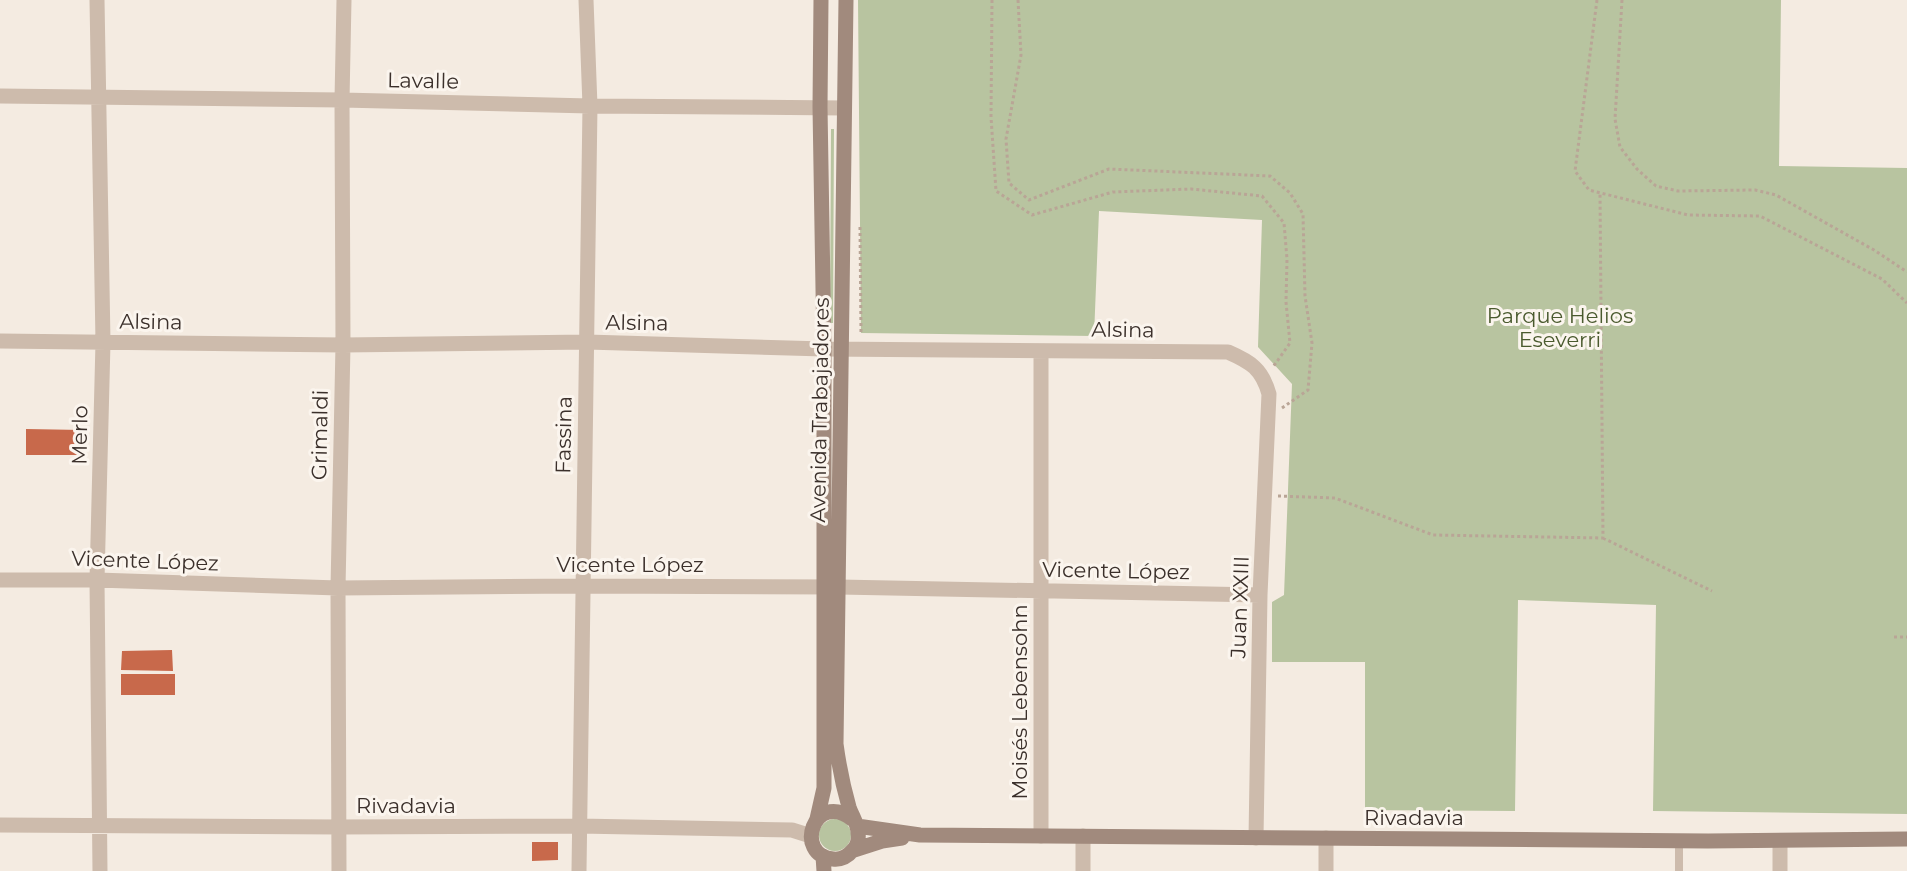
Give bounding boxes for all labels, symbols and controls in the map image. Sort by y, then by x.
street label: Lavalle [387,67,459,94]
street label: Avenida Trabajadores [805,297,834,523]
park label: Parque Helios Eseverri [1487,303,1633,352]
street label: Alsina [119,308,183,335]
street label: Alsina [605,309,669,336]
street label: Alsina [1091,316,1155,343]
street label: Grimaldi [306,390,333,480]
street label: Fassina [550,396,577,474]
street label: Merlo [66,405,93,465]
street label: Vicente López [71,545,219,576]
street label: Vicente López [556,552,704,577]
street label: Juan XXIII [1225,555,1254,660]
street label: Vicente López [1042,557,1190,584]
street label: Moisés Lebensohn [1007,604,1032,800]
street label: Rivadavia [356,793,456,818]
street label: Rivadavia [1364,805,1464,830]

